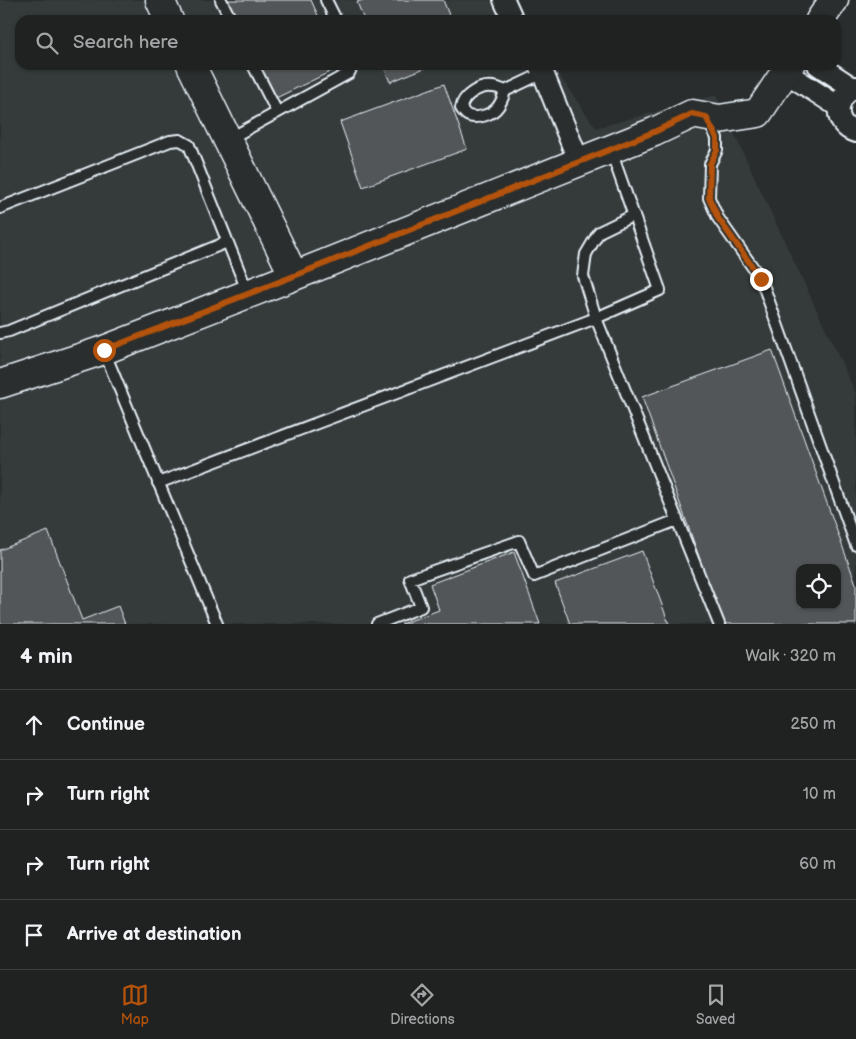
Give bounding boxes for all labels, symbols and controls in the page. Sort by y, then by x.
search box [15,15,841,70]
icon: search [33,29,61,57]
text: Search here [73,31,178,54]
route end [750,268,773,291]
route start [93,339,116,362]
map controls [796,564,841,609]
button: locate [796,564,841,609]
text: 4 min [20,644,73,669]
text: Walk · 320 m [745,647,836,666]
icon: ahead [20,711,48,739]
text: Continue [67,713,145,736]
text: 250 m [790,715,836,734]
icon: right [20,781,48,809]
text: Turn right [67,783,150,806]
text: 10 m [803,785,836,804]
icon: right [20,851,48,879]
text: Turn right [67,853,150,876]
text: 60 m [799,855,836,874]
icon: arrive [20,921,48,949]
text: Arrive at destination [67,923,242,946]
tab: Map [121,981,149,1028]
tab: Directions [390,981,455,1028]
tab: Saved [696,981,735,1028]

